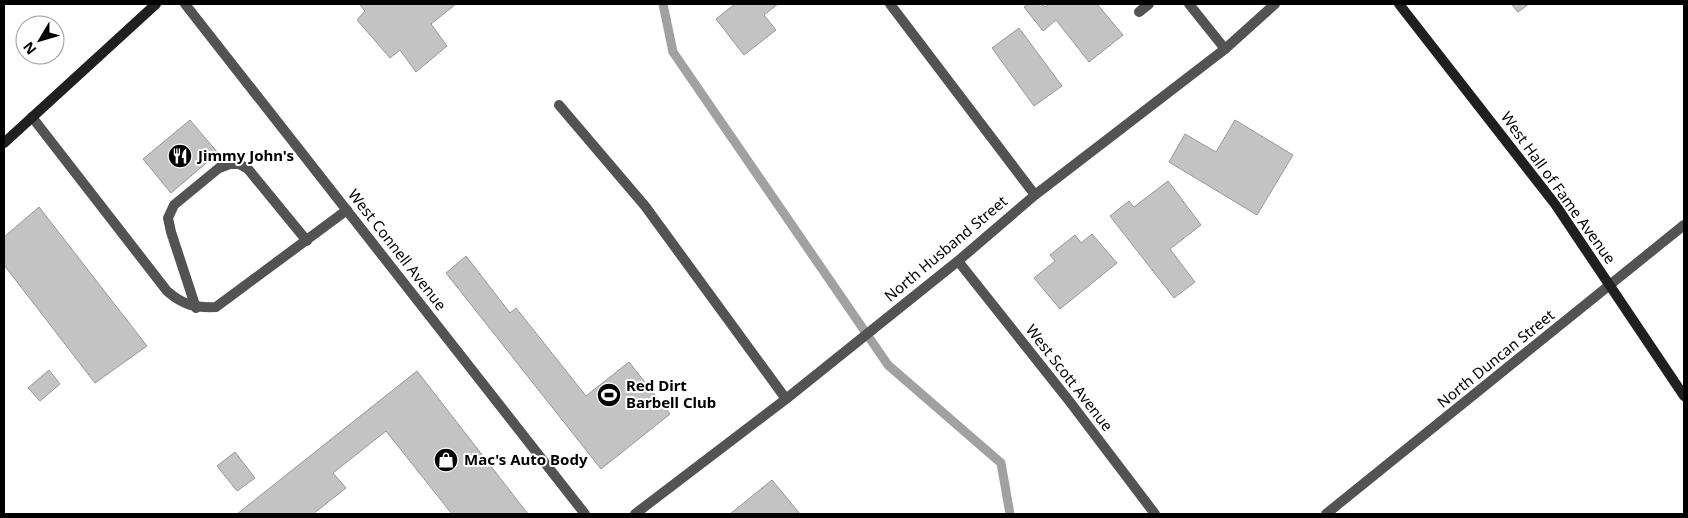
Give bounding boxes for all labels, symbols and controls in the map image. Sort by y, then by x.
north arrow [15,15,65,65]
text: N [18,38,40,59]
street label: West Hall of Fame Avenue [1497,107,1621,267]
restaurant icon: Jimmy John's [167,143,193,169]
place label: Jimmy John's [196,145,294,165]
street label: West Connell Avenue [344,185,451,314]
street label: North Husband Street [880,190,1011,306]
street label: North Duncan Street [1433,304,1559,412]
street label: West Scott Avenue [1022,320,1118,435]
place label: Red Dirt Barbell Club [626,375,716,412]
sports icon: Red Dirt Barbell Club [596,382,622,408]
shop icon: Mac's Auto Body [433,447,459,473]
place label: Mac's Auto Body [464,449,588,469]

